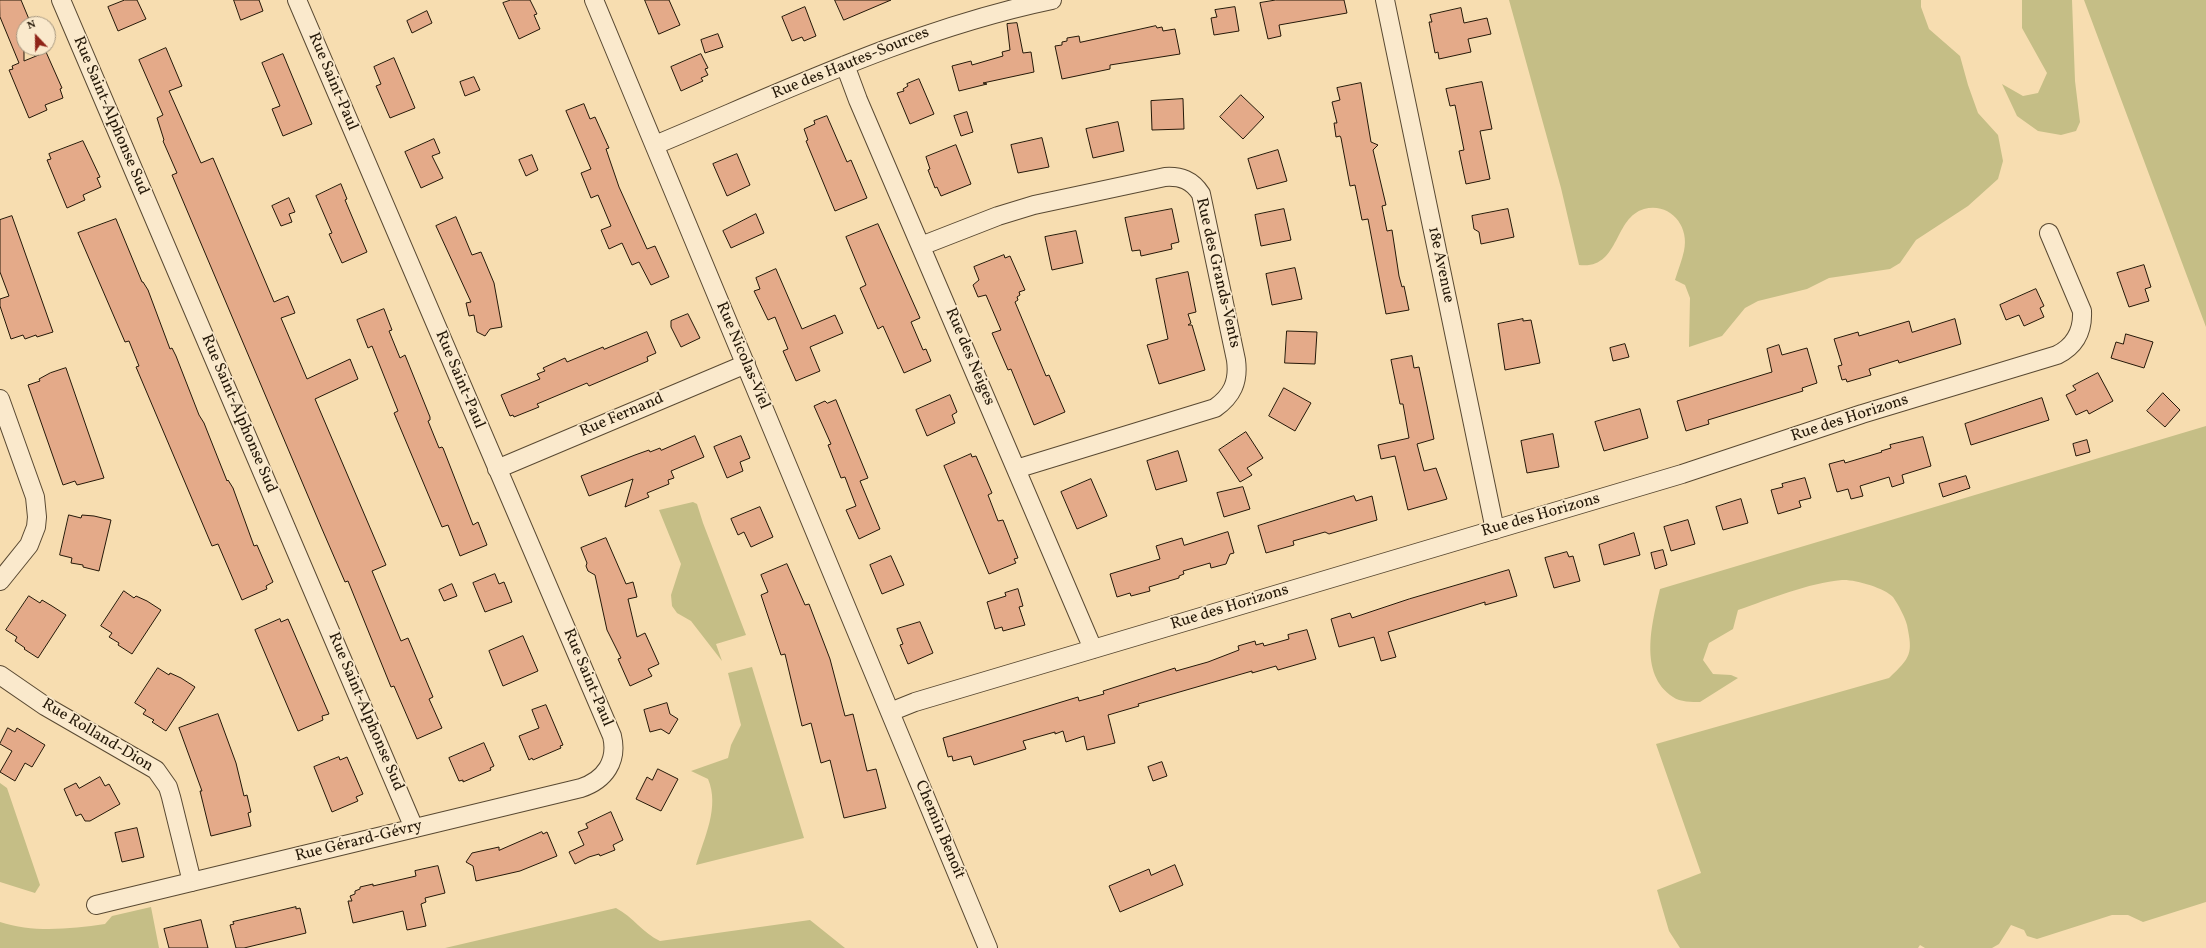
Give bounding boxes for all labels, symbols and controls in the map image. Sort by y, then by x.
north arrow [16,16,56,56]
text: N [25,17,38,34]
street label: Rue des Hautes-Sources [770,24,932,104]
street label: Rue Saint-Paul [303,30,361,134]
street label: Rue Saint-Alphonse Sud [68,34,152,198]
street label: Rue des Grands-Vents [1190,196,1244,350]
street label: 18e Avenue [1423,225,1457,305]
street label: Rue Nicolas-Viel [711,299,773,413]
street label: Rue des Neiges [940,305,998,409]
street label: Rue Saint-Paul [430,328,488,432]
street label: Rue Saint-Alphonse Sud [196,332,280,496]
street label: Rue Fernand [577,390,667,442]
street label: Rue des Horizons [1789,391,1911,447]
street label: Rue des Horizons [1480,490,1602,542]
street label: Rue des Horizons [1169,581,1291,635]
street label: Rue Saint-Paul [558,626,616,730]
street label: Rue Saint-Alphonse Sud [323,630,407,794]
street label: Rue Rolland-Dion [38,695,156,777]
street label: Chemin Benoît [910,778,968,882]
street label: Rue Gérard-Gévry [293,817,425,867]

